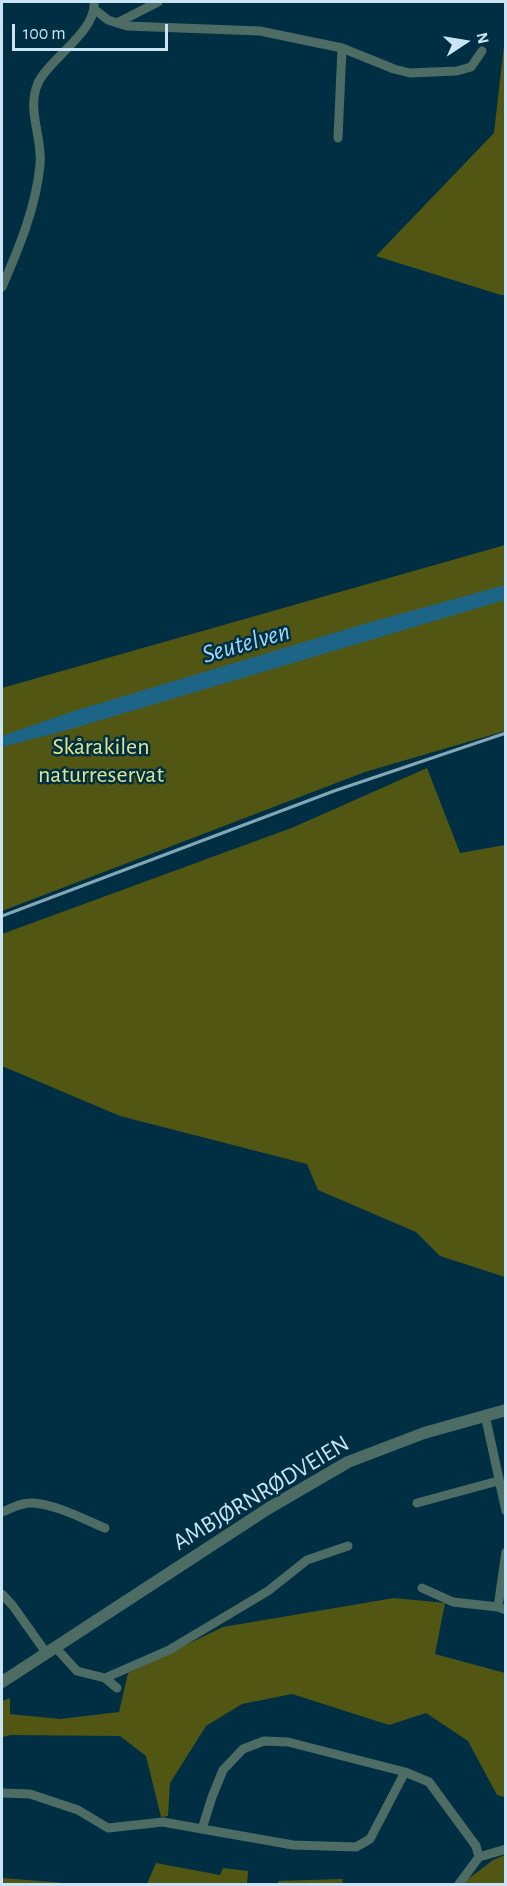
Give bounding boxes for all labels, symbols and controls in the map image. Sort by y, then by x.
scale bar [15,12,171,50]
north arrow [435,12,495,72]
text: 100 m [23,25,66,43]
text: N [474,31,492,45]
water label: Seutelven [198,616,294,670]
park label: Skårakilen naturreservat [38,733,164,789]
street label: AMBJØRNRØDVEIEN [168,1429,354,1557]

